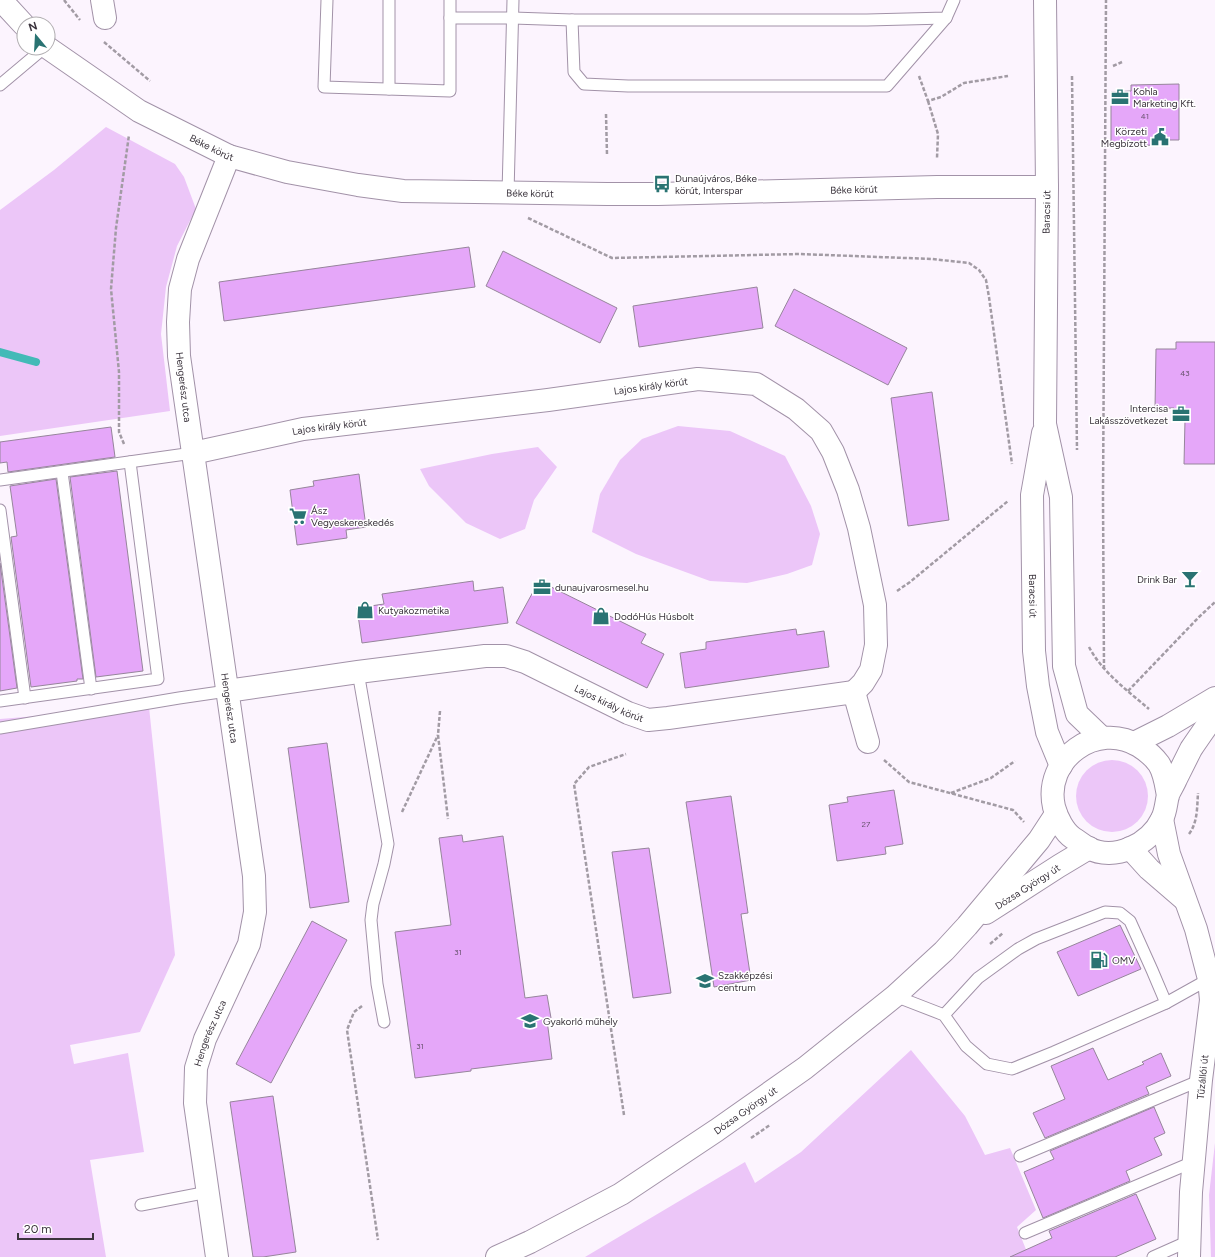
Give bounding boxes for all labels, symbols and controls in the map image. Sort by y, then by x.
north arrow [16,16,56,56]
text: N [27,19,39,34]
place label: Kohla Marketing Kft. [1133,85,1196,110]
office icon: Kohla Marketing Kft. [1110,87,1130,107]
house number: 41 [1141,111,1149,121]
place label: Körzeti Megbízott [1101,125,1147,150]
public building icon: Körzeti Megbízott [1150,127,1170,147]
street label: Béke körút [187,131,235,164]
place label: Dunaújváros, Béke körút, Interspar [675,172,757,197]
bus stop icon: Dunaújváros, Béke körút, Interspar [652,174,672,194]
street label: Béke körút [830,182,878,197]
street label: Béke körút [506,187,554,200]
street label: Baracsi út [1040,190,1053,234]
street label: Hengerész utca [173,351,194,423]
house number: 43 [1180,368,1190,378]
street label: Lajos király körút [613,374,689,398]
place label: Intercisa Lakásszövetkezet [1089,402,1168,427]
office icon: Intercisa Lakásszövetkezet [1171,404,1191,424]
street label: Lajos király körút [291,416,367,438]
place label: Ász Vegyeskereskedés [311,504,394,529]
supermarket icon: Ász Vegyeskereskedés [288,506,308,526]
bar icon: Drink Bar [1180,569,1200,589]
place label: Drink Bar [1137,573,1178,586]
street label: Baracsi út [1026,574,1040,618]
office icon: dunaujvarosmesel.hu [532,577,552,597]
place label: dunaujvarosmesel.hu [555,581,649,594]
shop icon: Kutyakozmetika [355,600,375,620]
place label: Kutyakozmetika [378,604,449,617]
shop icon: DodóHús Húsbolt [591,606,611,626]
place label: DodóHús Húsbolt [614,610,694,623]
street label: Hengerész utca [218,672,241,744]
street label: Lajos király körút [572,682,646,725]
house number: 27 [862,819,871,829]
street label: Dózsa György út [992,861,1063,913]
house number: 31 [454,947,462,957]
fuel station icon: OMV [1089,950,1109,970]
place label: OMV [1112,954,1135,967]
place label: Szakképzési centrum [718,969,772,994]
school or university icon: Szakképzési centrum [695,971,715,991]
street label: Hengerész utca [191,998,229,1068]
school or university icon: Gyakorló műhely [520,1011,540,1031]
place label: Gyakorló műhely [543,1015,619,1028]
house number: 31 [416,1041,424,1051]
street label: Tűzállói út [1194,1054,1211,1100]
street label: Dózsa György út [711,1084,780,1137]
scale bar [18,1215,93,1241]
text: 20 m [24,1222,52,1236]

